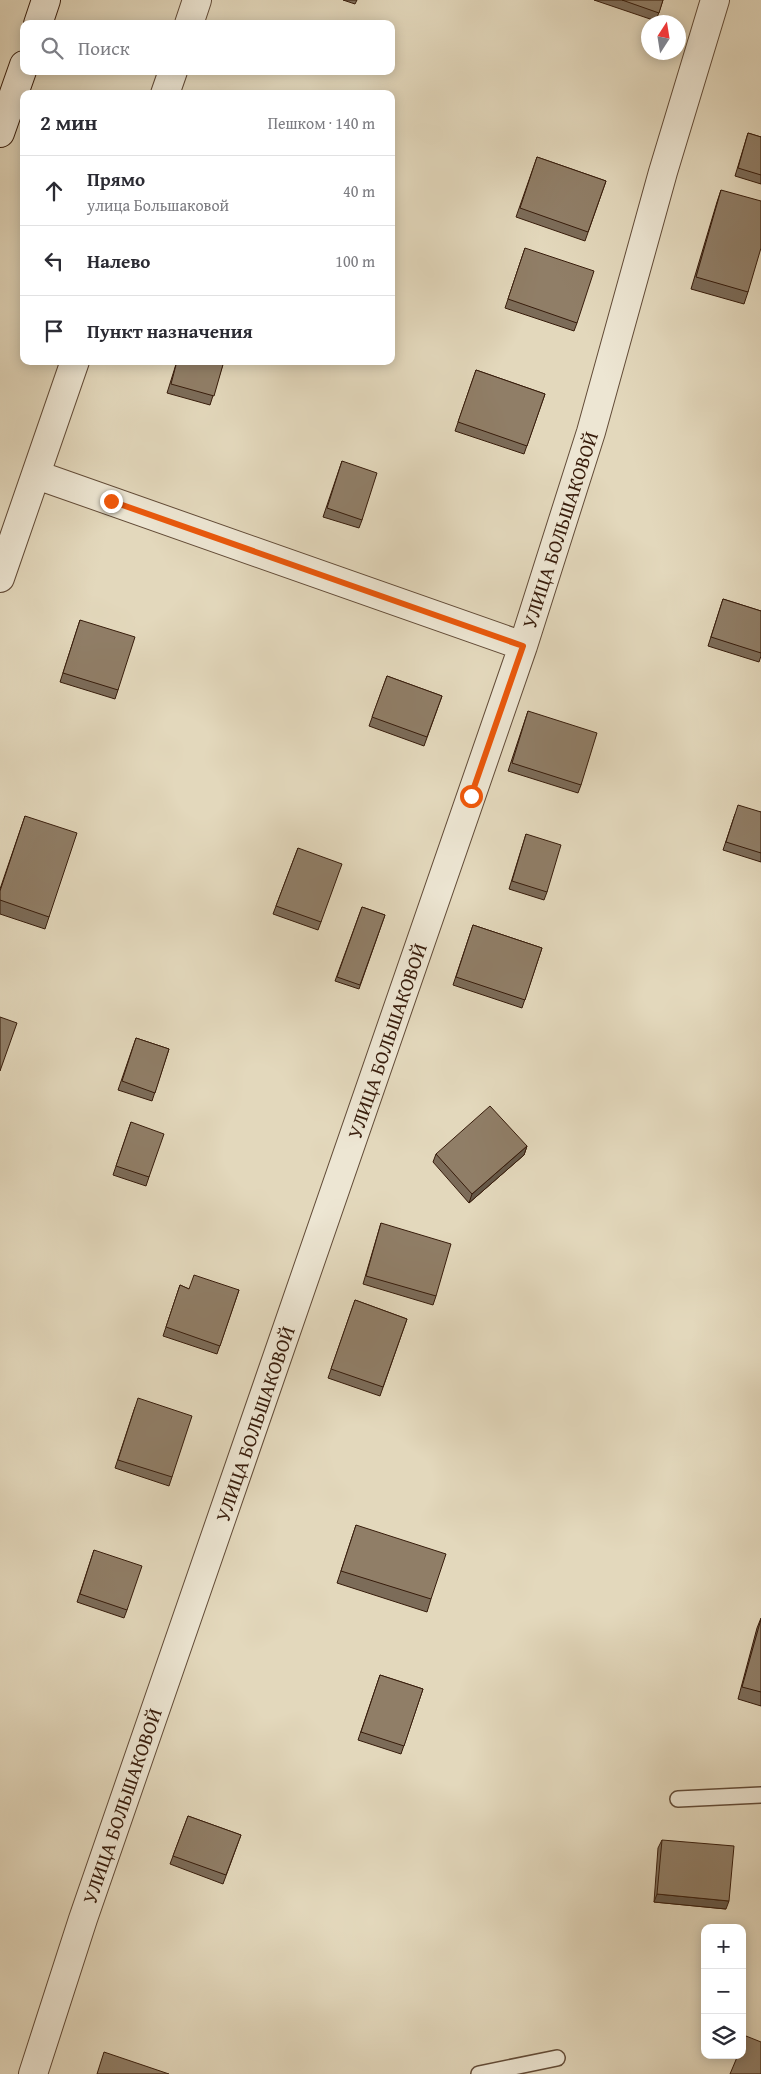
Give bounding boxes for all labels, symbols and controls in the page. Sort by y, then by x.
north arrow [641,15,686,60]
search box [20,20,395,75]
icon: search [38,34,66,62]
text: Поиск [78,34,130,62]
text: 2 мин [40,107,97,138]
text: Пешком · 140 m [268,111,375,135]
text: Прямо [87,165,145,193]
icon: ahead [40,177,68,205]
text: 40 m [343,179,375,203]
text: улица Большаковой [87,193,229,217]
icon: left [40,247,68,275]
text: Налево [87,247,150,275]
text: 100 m [335,249,375,273]
icon: arrive [40,317,68,345]
text: Пункт назначения [87,317,253,345]
street label: УЛИЦА БОЛЬШАКОВОЙ [514,428,605,632]
route end [100,490,123,513]
route start [460,785,483,808]
street label: УЛИЦА БОЛЬШАКОВОЙ [339,939,434,1143]
street label: УЛИЦА БОЛЬШАКОВОЙ [207,1322,302,1526]
street label: УЛИЦА БОЛЬШАКОВОЙ [74,1704,169,1908]
map controls [701,1924,746,2059]
button: + [701,1924,746,1969]
button: − [701,1969,746,2014]
button: layers [701,2014,746,2059]

